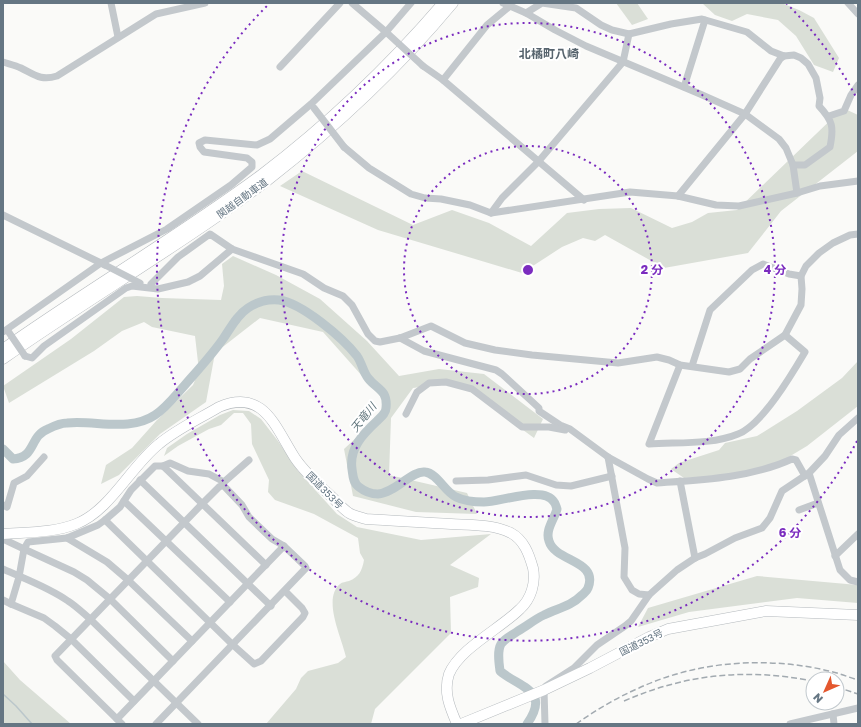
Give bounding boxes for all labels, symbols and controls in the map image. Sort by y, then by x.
district label: 北橘町八崎 [519,46,579,61]
street label: 関越自動車道 [214,176,270,220]
text: 2 分 [641,262,663,277]
text: 4 分 [764,262,786,277]
centre of rings [521,263,535,277]
water label: 天竜川 [348,399,379,434]
street label: 国道353号 [304,469,346,511]
text: 6 分 [779,525,801,540]
street label: 国道353号 [617,626,665,658]
north arrow [805,671,845,711]
text: N [810,691,825,706]

